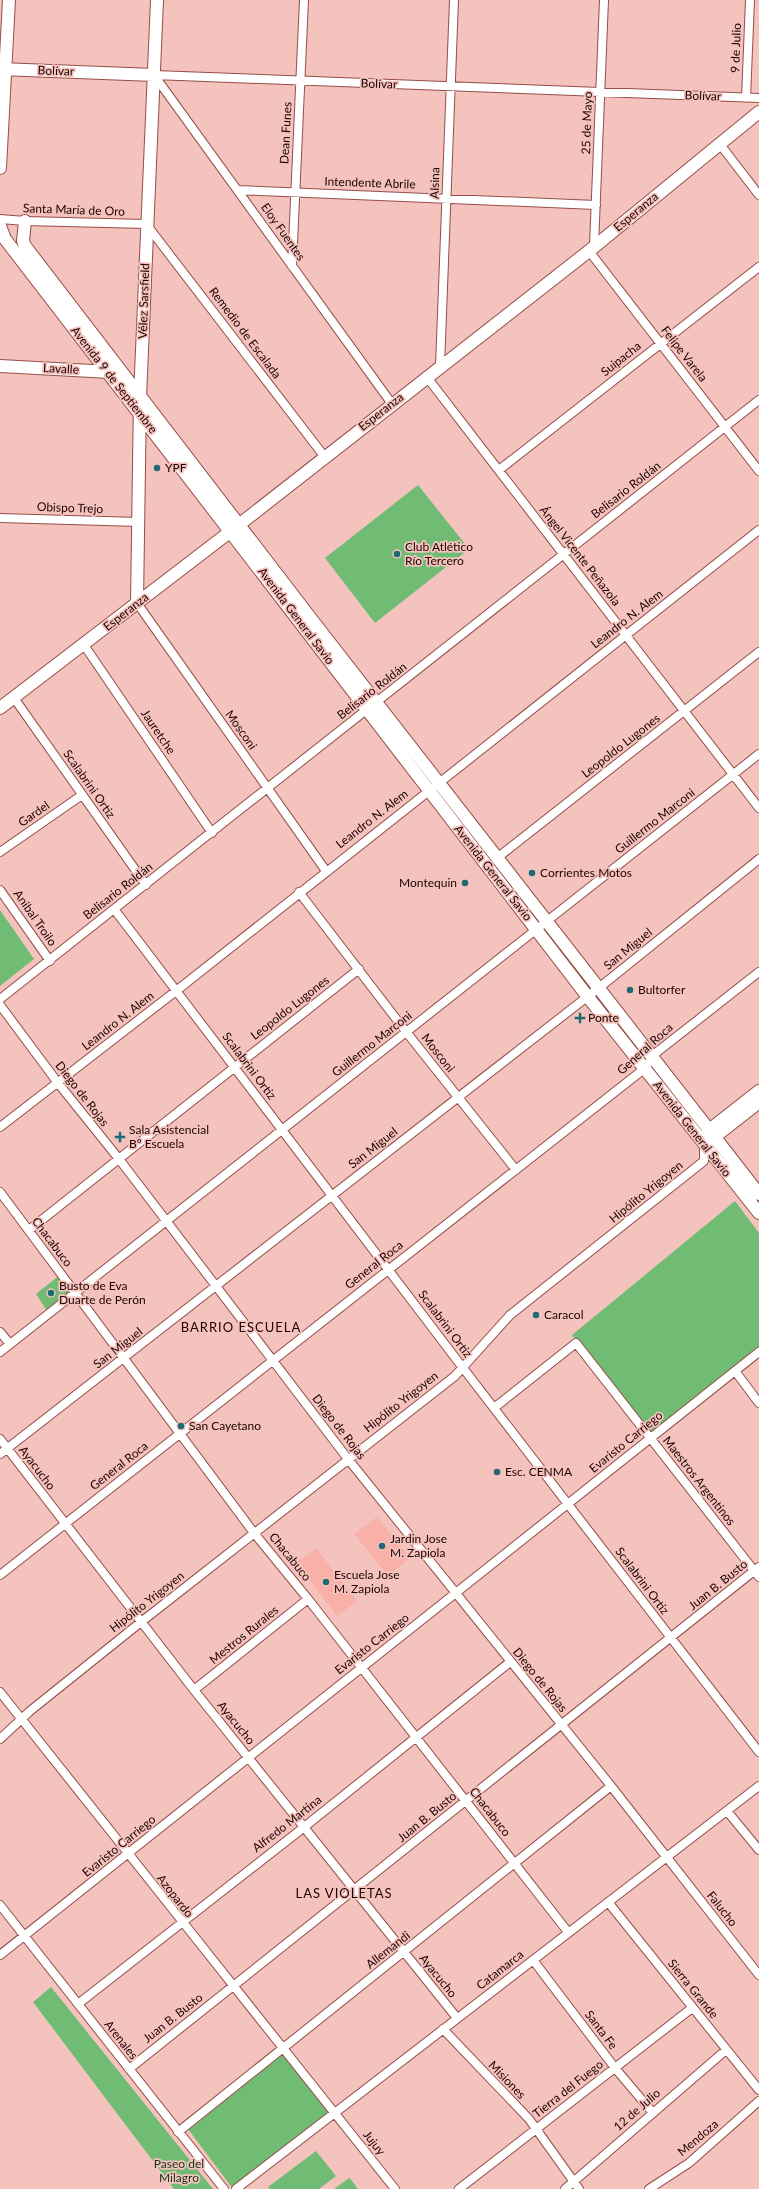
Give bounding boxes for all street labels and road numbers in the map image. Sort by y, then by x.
street label: 9 de Julio [727,23,744,73]
street label: Bolívar [37,62,75,79]
street label: Bolívar [360,75,398,92]
street label: Bolívar [684,87,722,104]
street label: 25 de Mayo [578,91,595,155]
street label: Dean Funes [276,101,295,165]
street label: Alsina [426,167,443,199]
street label: Intendente Abrile [324,173,416,192]
street label: Esperanza [610,189,661,235]
street label: Santa María de Oro [23,200,125,219]
street label: Eloy Fuentes [258,200,309,263]
street label: Vélez Sarsfield [135,263,152,339]
street label: Remedio de Escalada [206,284,285,381]
street label: Avenida 9 de Septiembre [68,323,161,436]
street label: Felipe Varela [658,323,711,385]
street label: Suipacha [598,338,644,379]
street label: Lavalle [43,360,79,377]
street label: Esperanza [355,389,406,434]
street label: Belisario Roldán [588,458,663,521]
street label: Obispo Trejo [37,499,104,516]
street label: Ángel Vicente Peñazola [537,503,624,609]
street label: Avenida General Savio [255,564,338,667]
street label: Leandro N. Alem [588,586,666,651]
street label: Esperanza [100,589,151,634]
street label: Belisario Roldán [334,659,409,722]
street label: Jauretche [138,706,179,757]
street label: Mosconi [222,707,261,753]
street label: Leopoldo Lugones [578,710,663,781]
street label: Scalabrini Ortiz [60,747,119,821]
street label: Guillermo Marconi [612,785,698,857]
street label: Leandro N. Alem [333,786,411,851]
street label: Gardel [15,797,52,830]
street label: Avenida General Savio [451,822,536,924]
street label: Belisario Roldán [80,859,155,922]
street label: Anibal Troilo [11,887,60,949]
street label: San Miguel [600,924,655,973]
street label: Leopoldo Lugones [247,972,332,1043]
street label: Leandro N. Alem [79,988,157,1053]
street label: Guillermo Marconi [329,1008,415,1080]
street label: General Roca [614,1020,676,1078]
street label: Scalabrini Ortiz [219,1029,280,1103]
street label: Mosconi [419,1030,458,1075]
street label: Diego de Rojas [52,1058,112,1129]
street label: Avenida General Savio [650,1078,735,1180]
street label: San Miguel [345,1124,400,1171]
street label: Hipólito Yrigoyen [606,1157,686,1226]
street label: Chacabuco [29,1214,76,1270]
street label: General Roca [342,1237,406,1292]
street label: Scalabrini Ortiz [415,1287,476,1361]
street label: San Miguel [90,1324,145,1371]
street label: Hipólito Yrigoyen [360,1368,441,1435]
street label: Diego de Rojas [309,1391,369,1462]
street label: Evaristo Carriego [586,1407,666,1476]
street label: Maestros Argentinos [660,1433,739,1528]
street label: General Roca [87,1438,151,1493]
street label: Ayacucho [16,1443,59,1493]
street label: Chacabuco [266,1529,315,1584]
street label: Scalabrini Ortiz [612,1544,673,1618]
street label: Juan B. Busto [685,1556,750,1613]
street label: Hipólito Yrigoyen [106,1568,187,1635]
street label: Mestros Rurales [206,1602,281,1667]
street label: Evaristo Carriego [332,1610,412,1677]
street label: Diego de Rojas [510,1645,571,1715]
street label: Ayacucho [214,1698,258,1747]
street label: Chacabuco [467,1784,514,1839]
street label: Juan B. Busto [394,1788,459,1845]
street label: Alfredo Martina [249,1792,324,1855]
street label: Evaristo Carriego [79,1811,159,1880]
street label: Azopardo [154,1871,197,1920]
street label: Falucho [704,1888,741,1929]
street label: Allemandi [362,1928,413,1972]
street label: Catamarca [473,1946,526,1993]
street label: Ayacucho [416,1951,460,2000]
street label: Sierra Grande [665,1956,722,2021]
street label: Juan B. Busto [140,1990,206,2046]
street label: Santa Fe [582,2007,621,2052]
street label: Arenales [101,2017,141,2062]
street label: Tierra del Fuego [529,2056,606,2121]
street label: Misiones [486,2058,529,2102]
street label: 12 de Julio [610,2085,663,2134]
street label: Mendoza [674,2116,721,2159]
street label: Jujuy [360,2127,389,2159]

